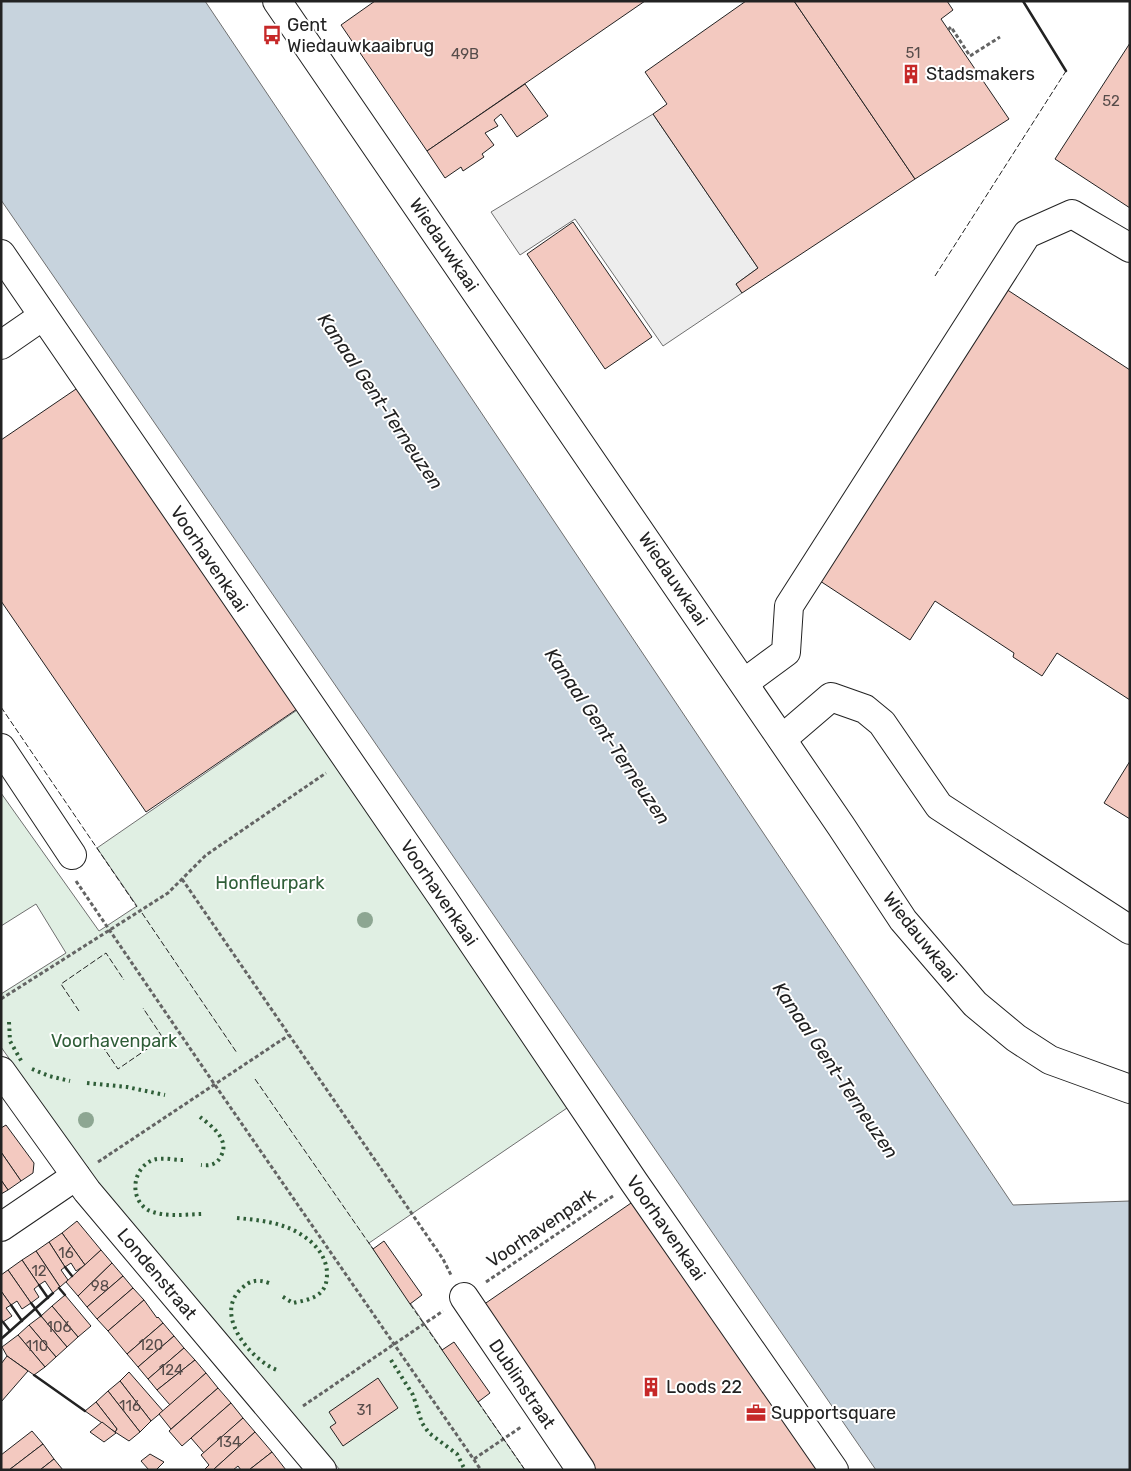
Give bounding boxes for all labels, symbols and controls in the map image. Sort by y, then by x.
place label: Gent Wiedauwkaaibrug [287,14,434,57]
bus stop icon: Gent Wiedauwkaaibrug [261,24,283,46]
house number: 51 [905,44,921,62]
house number: 49B [451,45,479,63]
building icon: Stadsmakers [900,63,922,85]
place label: Stadsmakers [926,63,1035,85]
house number: 52 [1102,92,1120,110]
street label: Wiedauwkaai [405,194,483,296]
water label: Kanaal Gent-Terneuzen [313,309,448,494]
street label: Voorhavenkaai [165,502,253,616]
street label: Wiedauwkaai [634,528,712,630]
water label: Kanaal Gent-Terneuzen [540,644,675,829]
street label: Voorhavenkaai [395,836,483,950]
park label: Honfleurpark [215,872,325,894]
street label: Wiedauwkaai [878,888,962,986]
water label: Kanaal Gent-Terneuzen [768,978,903,1163]
park label: Voorhavenpark [51,1030,178,1052]
street label: Voorhavenkaai [622,1171,710,1285]
street label: Voorhavenpark [482,1183,600,1272]
street label: Londenstraat [112,1224,202,1324]
house number: 16 [58,1244,74,1262]
house number: 12 [31,1262,47,1280]
house number: 98 [91,1277,109,1295]
house number: 106 [47,1318,72,1336]
street label: Dublinstraat [484,1335,560,1433]
house number: 120 [139,1336,163,1354]
house number: 110 [26,1337,48,1355]
house number: 124 [159,1361,183,1379]
building icon: Loods 22 [640,1376,662,1398]
place label: Loods 22 [666,1376,742,1398]
house number: 116 [119,1397,141,1415]
house number: 31 [356,1401,372,1419]
office icon: Supportsquare [745,1402,767,1424]
place label: Supportsquare [771,1402,896,1424]
house number: 134 [217,1433,241,1451]

